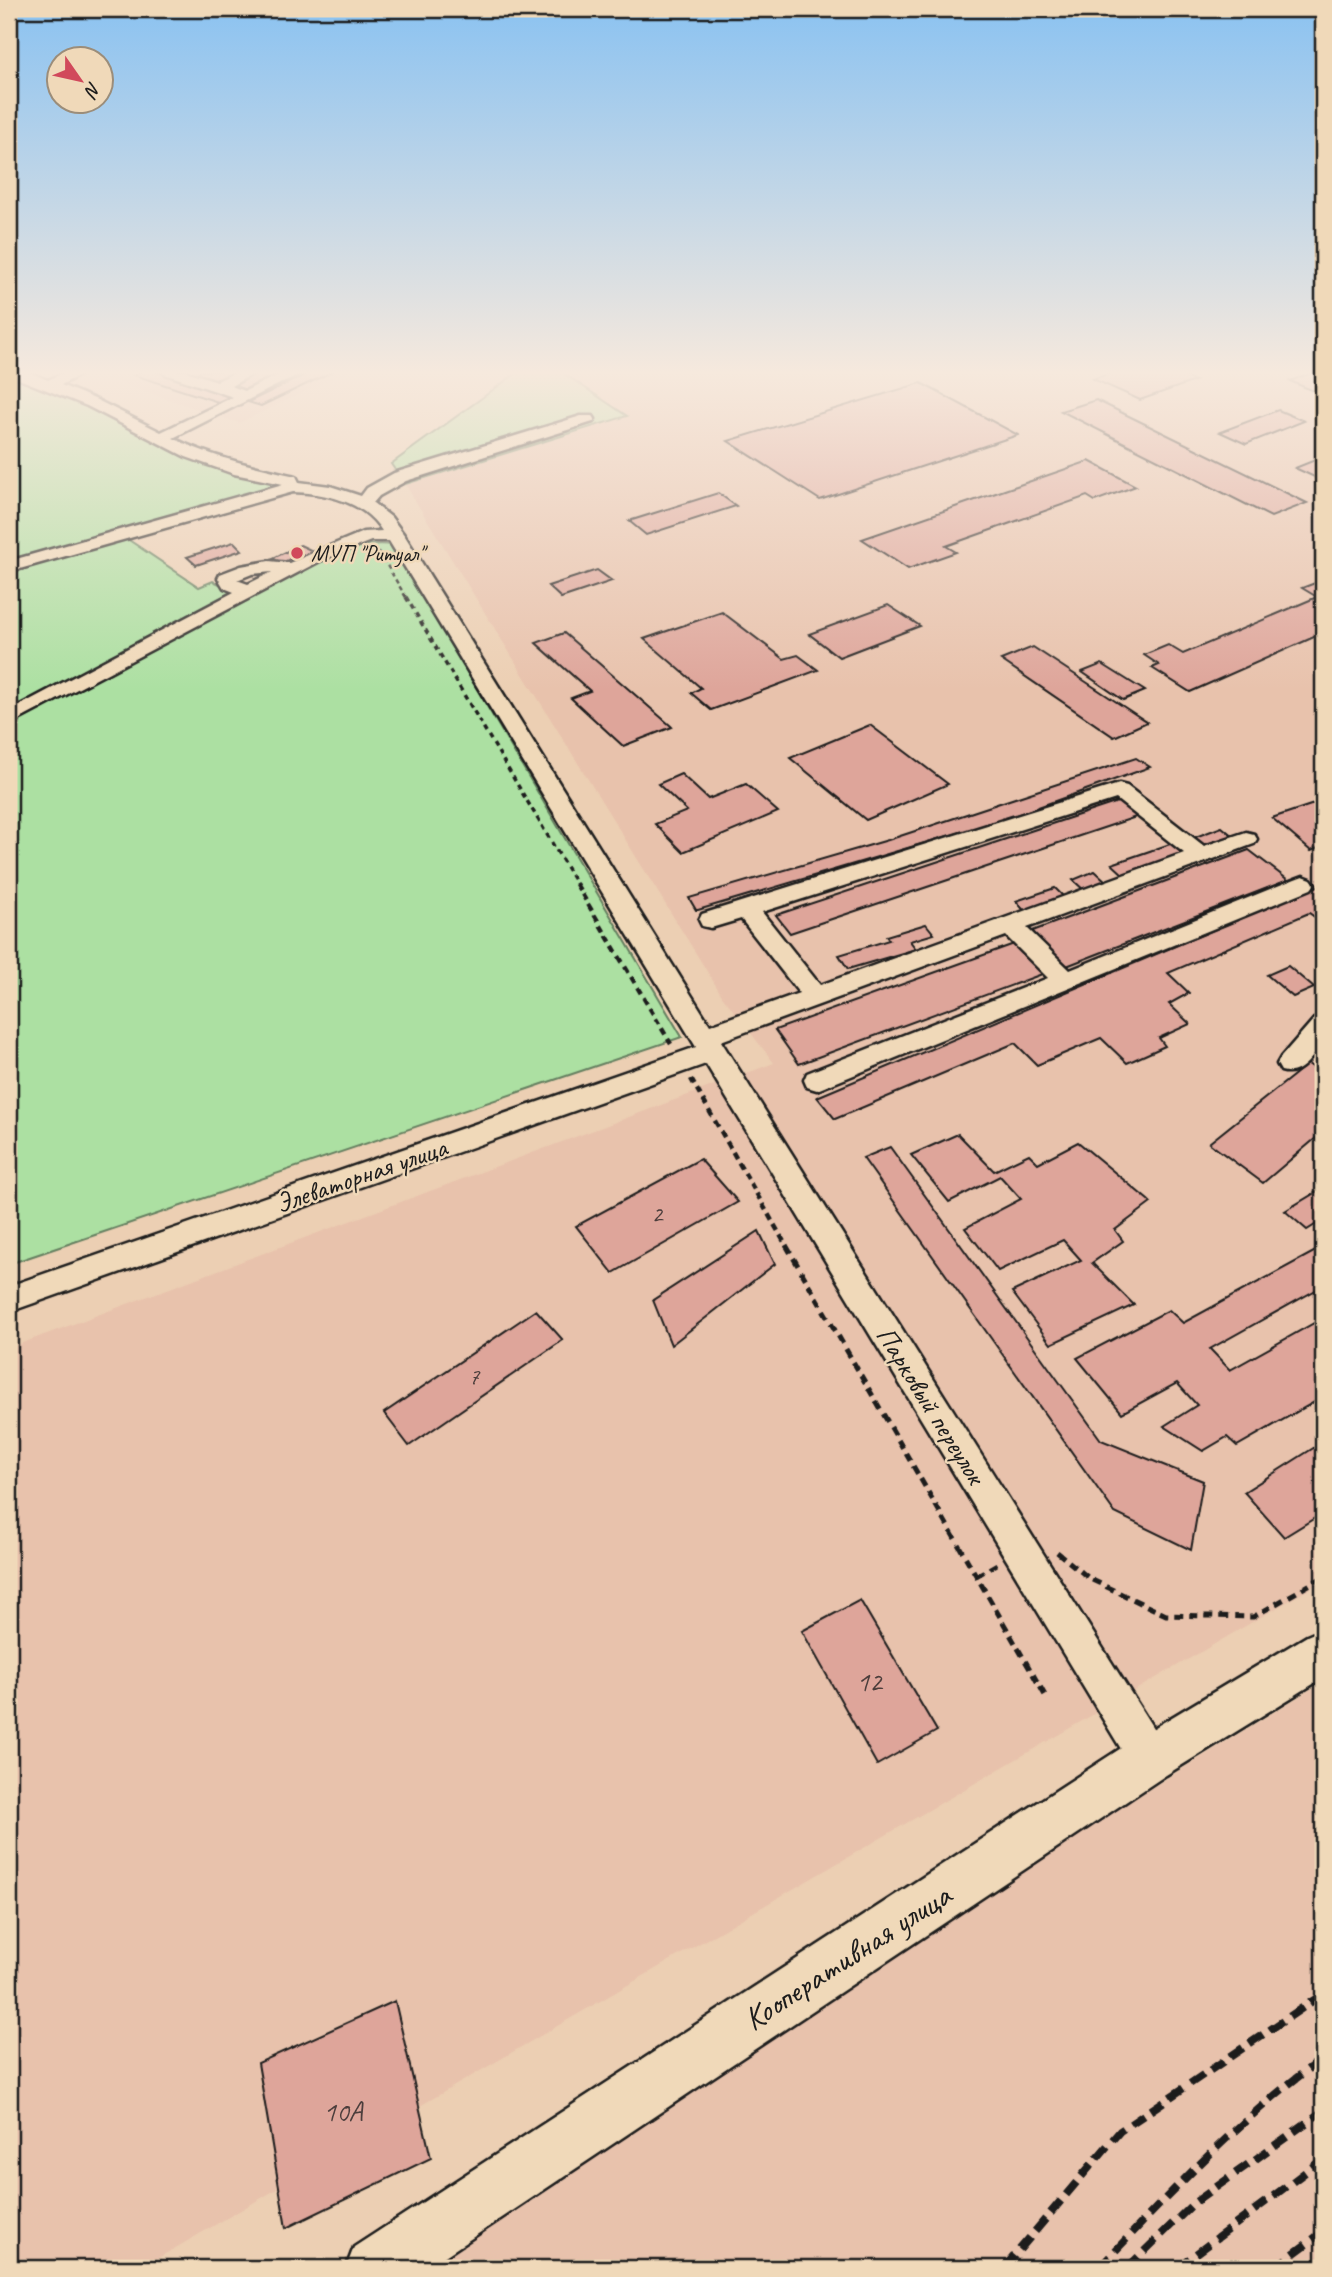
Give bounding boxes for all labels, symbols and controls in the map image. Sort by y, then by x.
north arrow [46,46,116,116]
text: N [78,77,107,103]
place label: МУП "Ритуал" [311,539,428,568]
marker: МУП "Ритуал" [289,545,305,561]
street label: Элеваторная улица [271,1129,453,1221]
house number: 2 [652,1199,665,1229]
street label: Парковый переулок [869,1320,995,1493]
house number: 7 [469,1361,481,1391]
house number: 12 [856,1664,884,1699]
street label: Кооперативная улица [735,1873,961,2040]
house number: 10А [323,2094,365,2129]

